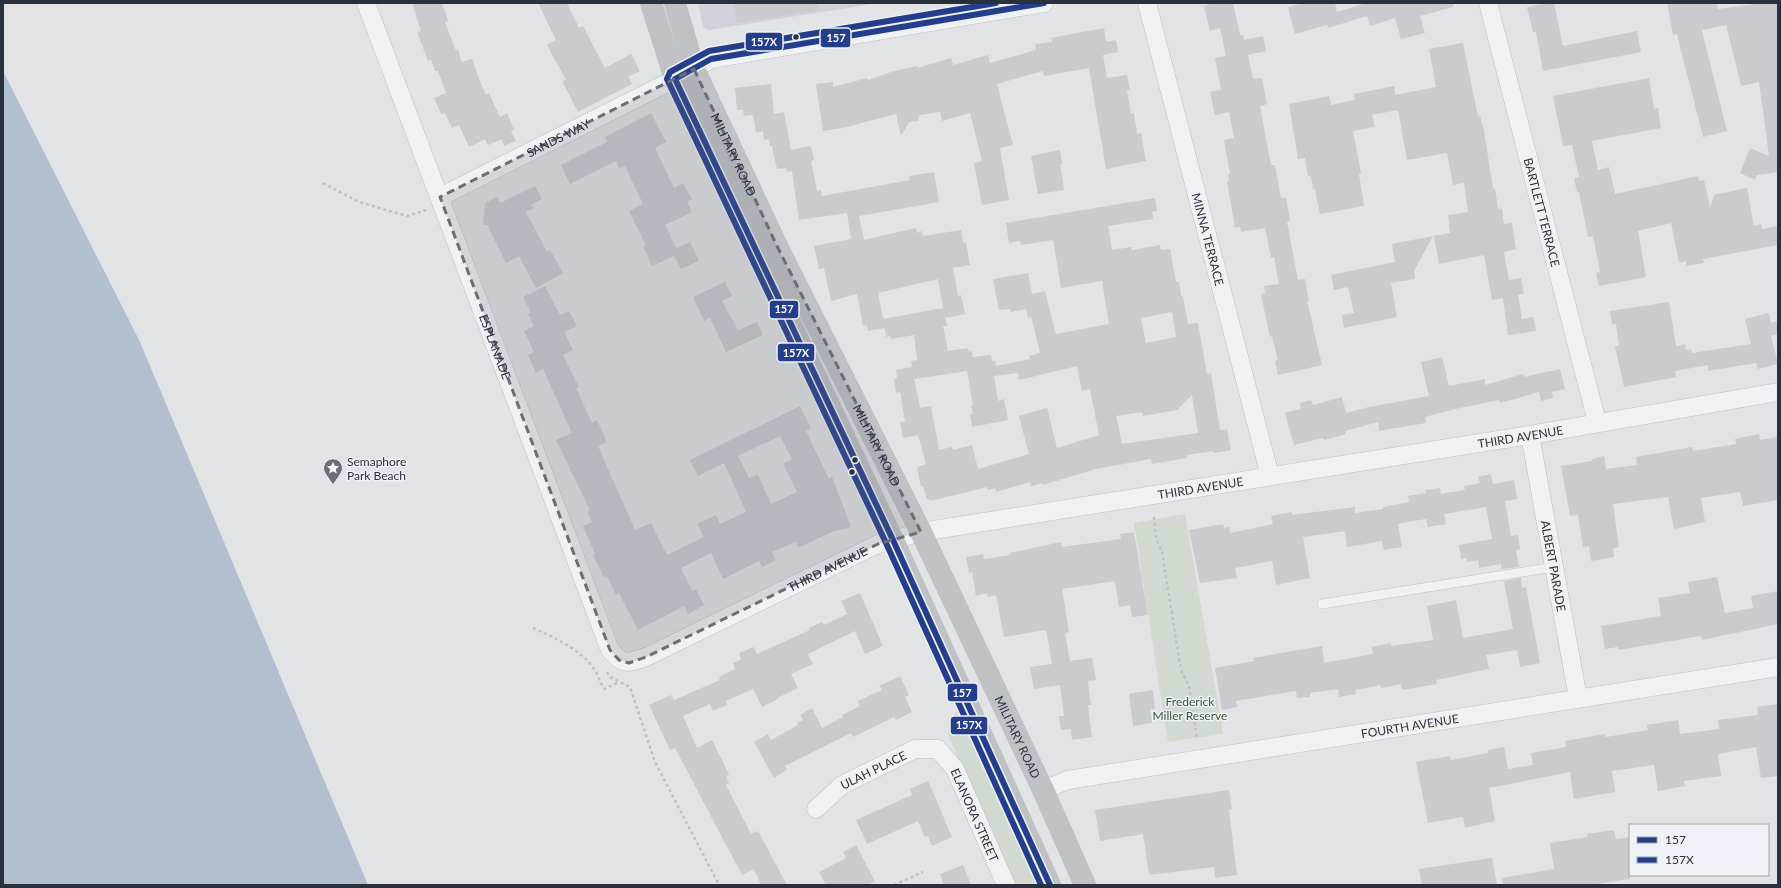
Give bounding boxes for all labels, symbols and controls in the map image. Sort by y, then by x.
line badge: 157 [820,28,851,48]
text: 157 [826,31,846,44]
line badge: 157X [745,32,783,51]
unlabelled marker [791,32,801,42]
text: 157X [751,35,778,48]
street label: MILITARY ROAD [708,111,760,198]
street label: SANDS WAY [524,115,593,160]
street label: BARTLETT TERRACE [1521,156,1564,268]
street label: MINNA TERRACE [1189,191,1228,287]
line badge: 157 [769,300,799,319]
text: 157 [774,302,794,315]
street label: ESPLANADE [476,312,515,381]
line badge: 157X [777,343,815,362]
text: 157X [783,346,810,359]
street label: MILITARY ROAD [850,402,904,489]
street label: THIRD AVENUE [1476,422,1564,451]
place label: Semaphore Park Beach [347,454,406,483]
unlabelled marker [850,455,860,465]
place icon: Semaphore Park Beach [322,457,344,485]
unlabelled marker [847,467,857,477]
street label: THIRD AVENUE [1157,473,1244,502]
street label: ALBERT PARADE [1538,519,1570,613]
street label: THIRD AVENUE [785,543,869,594]
line badge: 157 [947,683,978,702]
text: 157 [952,686,972,699]
street label: MILITARY ROAD [992,693,1044,781]
park label: Frederick Miller Reserve [1153,694,1227,723]
street label: FOURTH AVENUE [1360,710,1460,741]
line badge: 157X [950,716,988,735]
text: 157X [956,718,983,731]
street label: ULAH PLACE [838,747,909,792]
street label: ELANORA STREET [948,766,1002,864]
legend [1629,824,1769,876]
text: 157 [1665,832,1686,847]
text: 157X [1665,852,1694,867]

